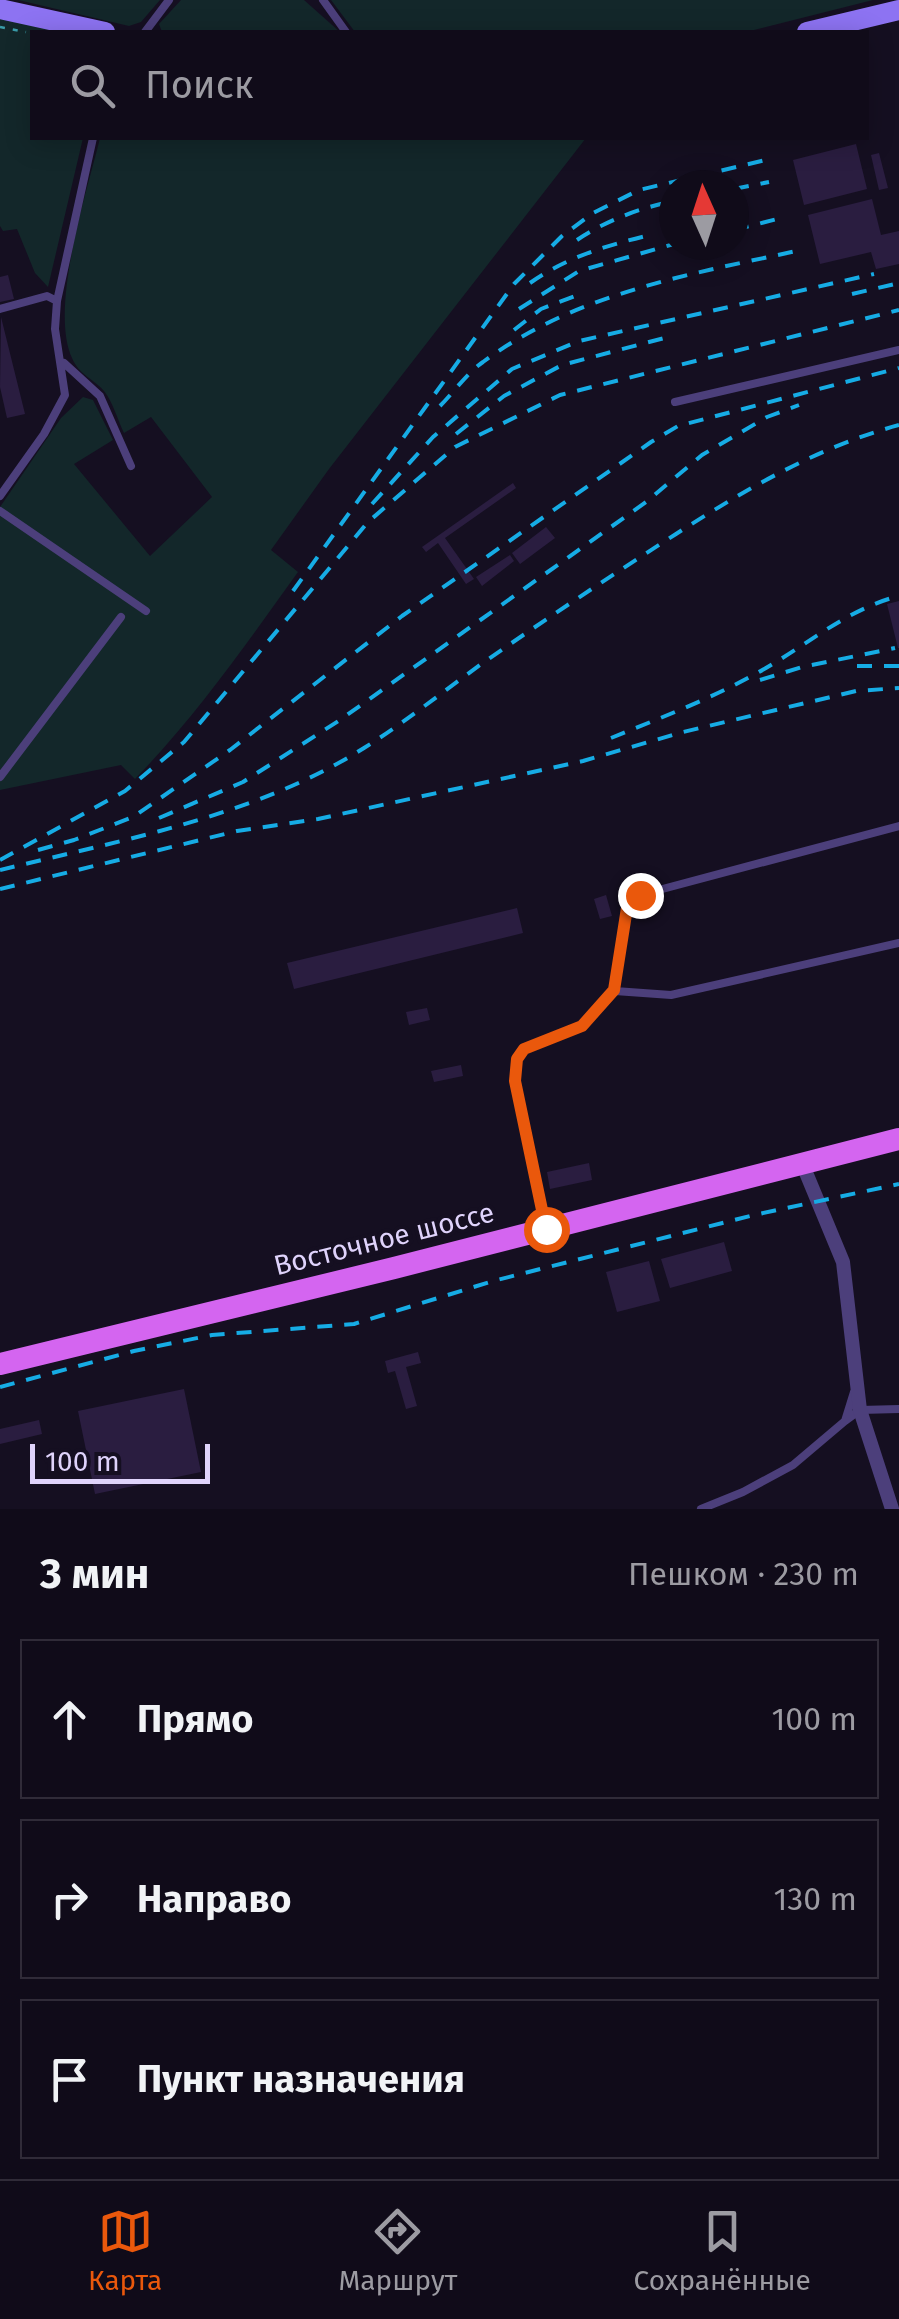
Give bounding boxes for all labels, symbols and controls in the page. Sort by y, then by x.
search box [30,30,869,140]
icon: search [65,58,120,113]
text: Поиск [145,62,254,108]
north arrow [659,170,749,260]
route end [618,873,664,919]
street label: Восточное шоссе [271,1196,497,1282]
route start [524,1207,570,1253]
scale bar [30,1439,210,1484]
text: 100 m [45,1445,120,1478]
text: 3 мин [40,1549,149,1599]
text: Пешком · 230 m [628,1555,859,1593]
icon: ahead [42,1692,97,1747]
text: Прямо [137,1696,253,1742]
text: 100 m [772,1700,857,1738]
icon: right [42,1872,97,1927]
text: Направо [137,1876,291,1922]
text: 130 m [773,1880,857,1918]
icon: arrive [42,2052,97,2107]
text: Пункт назначения [137,2056,465,2102]
tab: Карта [88,2204,162,2297]
tab: Маршрут [339,2204,457,2297]
tab: Сохранённые [634,2204,811,2297]

